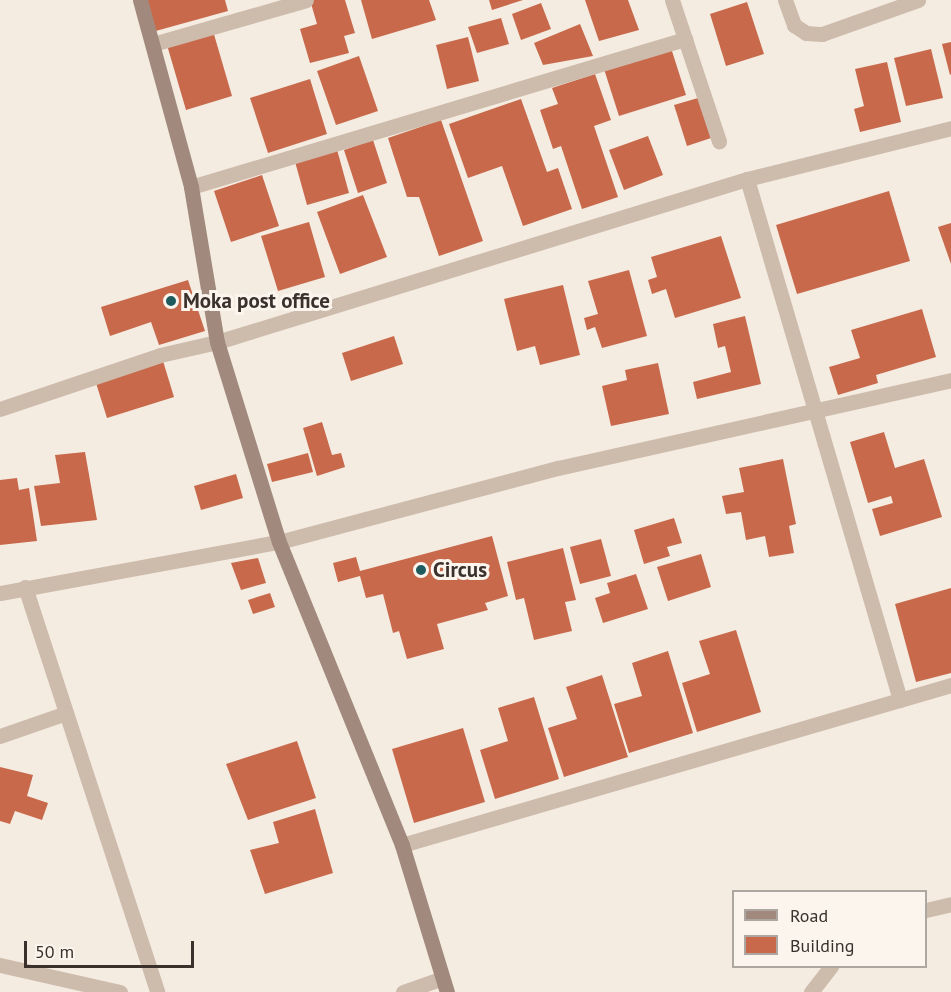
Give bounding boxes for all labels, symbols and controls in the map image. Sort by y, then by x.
place label: Moka post office [183,288,330,314]
marker: Moka post office [164,294,178,308]
place label: Circus [433,557,487,583]
marker: Circus [414,563,428,577]
legend [732,890,927,968]
text: Road [790,904,828,927]
scale bar [27,929,196,967]
text: Building [790,934,854,957]
text: 50 m [35,940,74,963]

